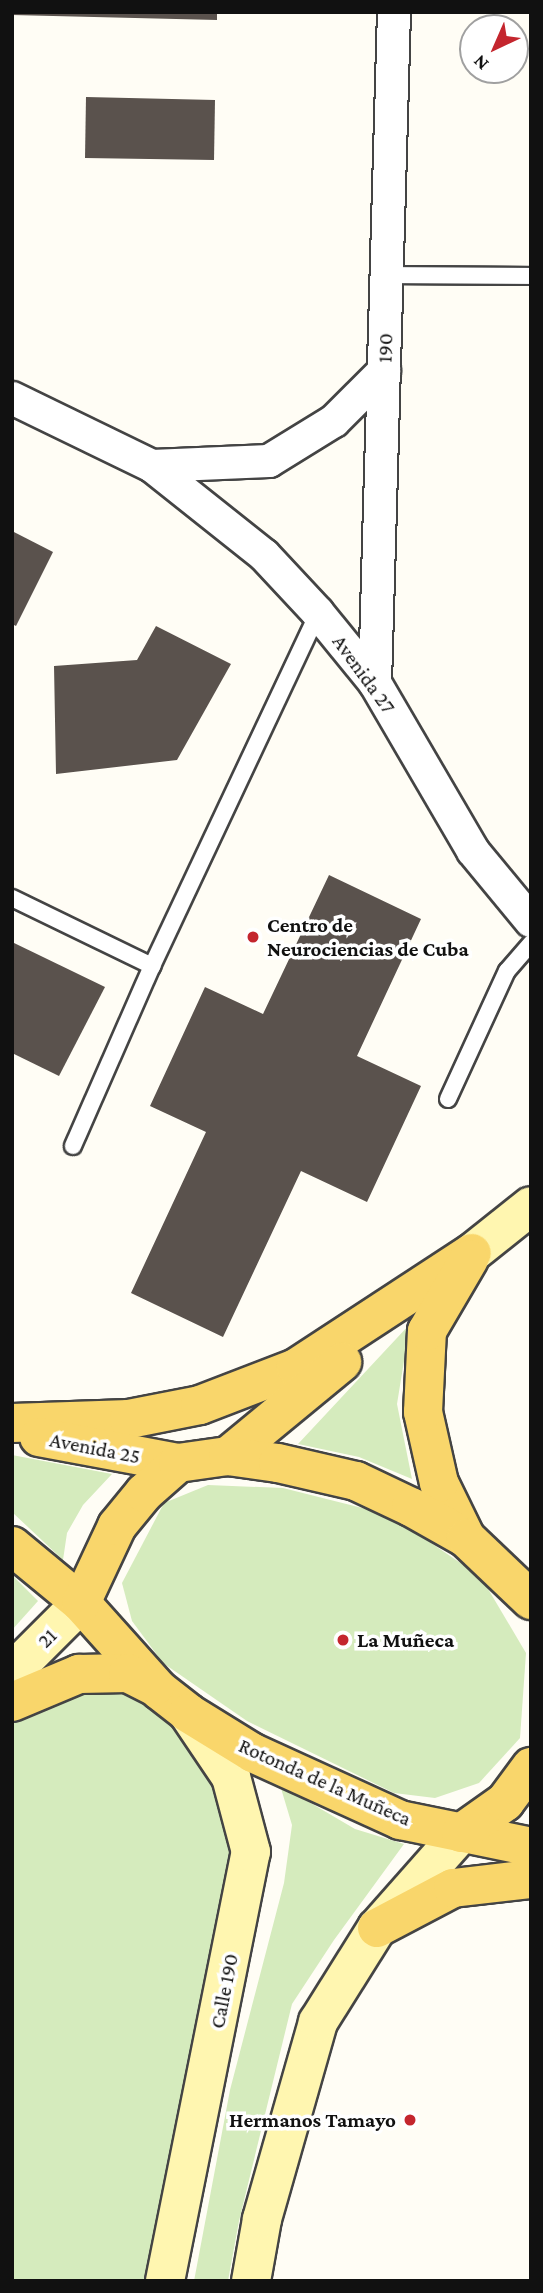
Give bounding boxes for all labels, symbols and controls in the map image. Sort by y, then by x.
north arrow [459,14,529,84]
text: N [469,51,492,75]
street label: 190 [372,333,398,363]
street label: Avenida 27 [327,630,401,718]
place label: Centro de Neurociencias de Cuba [267,912,469,962]
marker: Centro de Neurociencias de Cuba [245,929,261,945]
street label: Avenida 25 [48,1427,142,1469]
street label: 21 [32,1623,62,1653]
place label: La Muñeca [357,1627,454,1653]
marker: La Muñeca [335,1632,351,1648]
street label: Rotonda de la Muñeca [235,1733,415,1831]
street label: Calle 190 [204,1951,244,2031]
place label: Hermanos Tamayo [229,2107,396,2133]
marker: Hermanos Tamayo [402,2112,418,2128]

